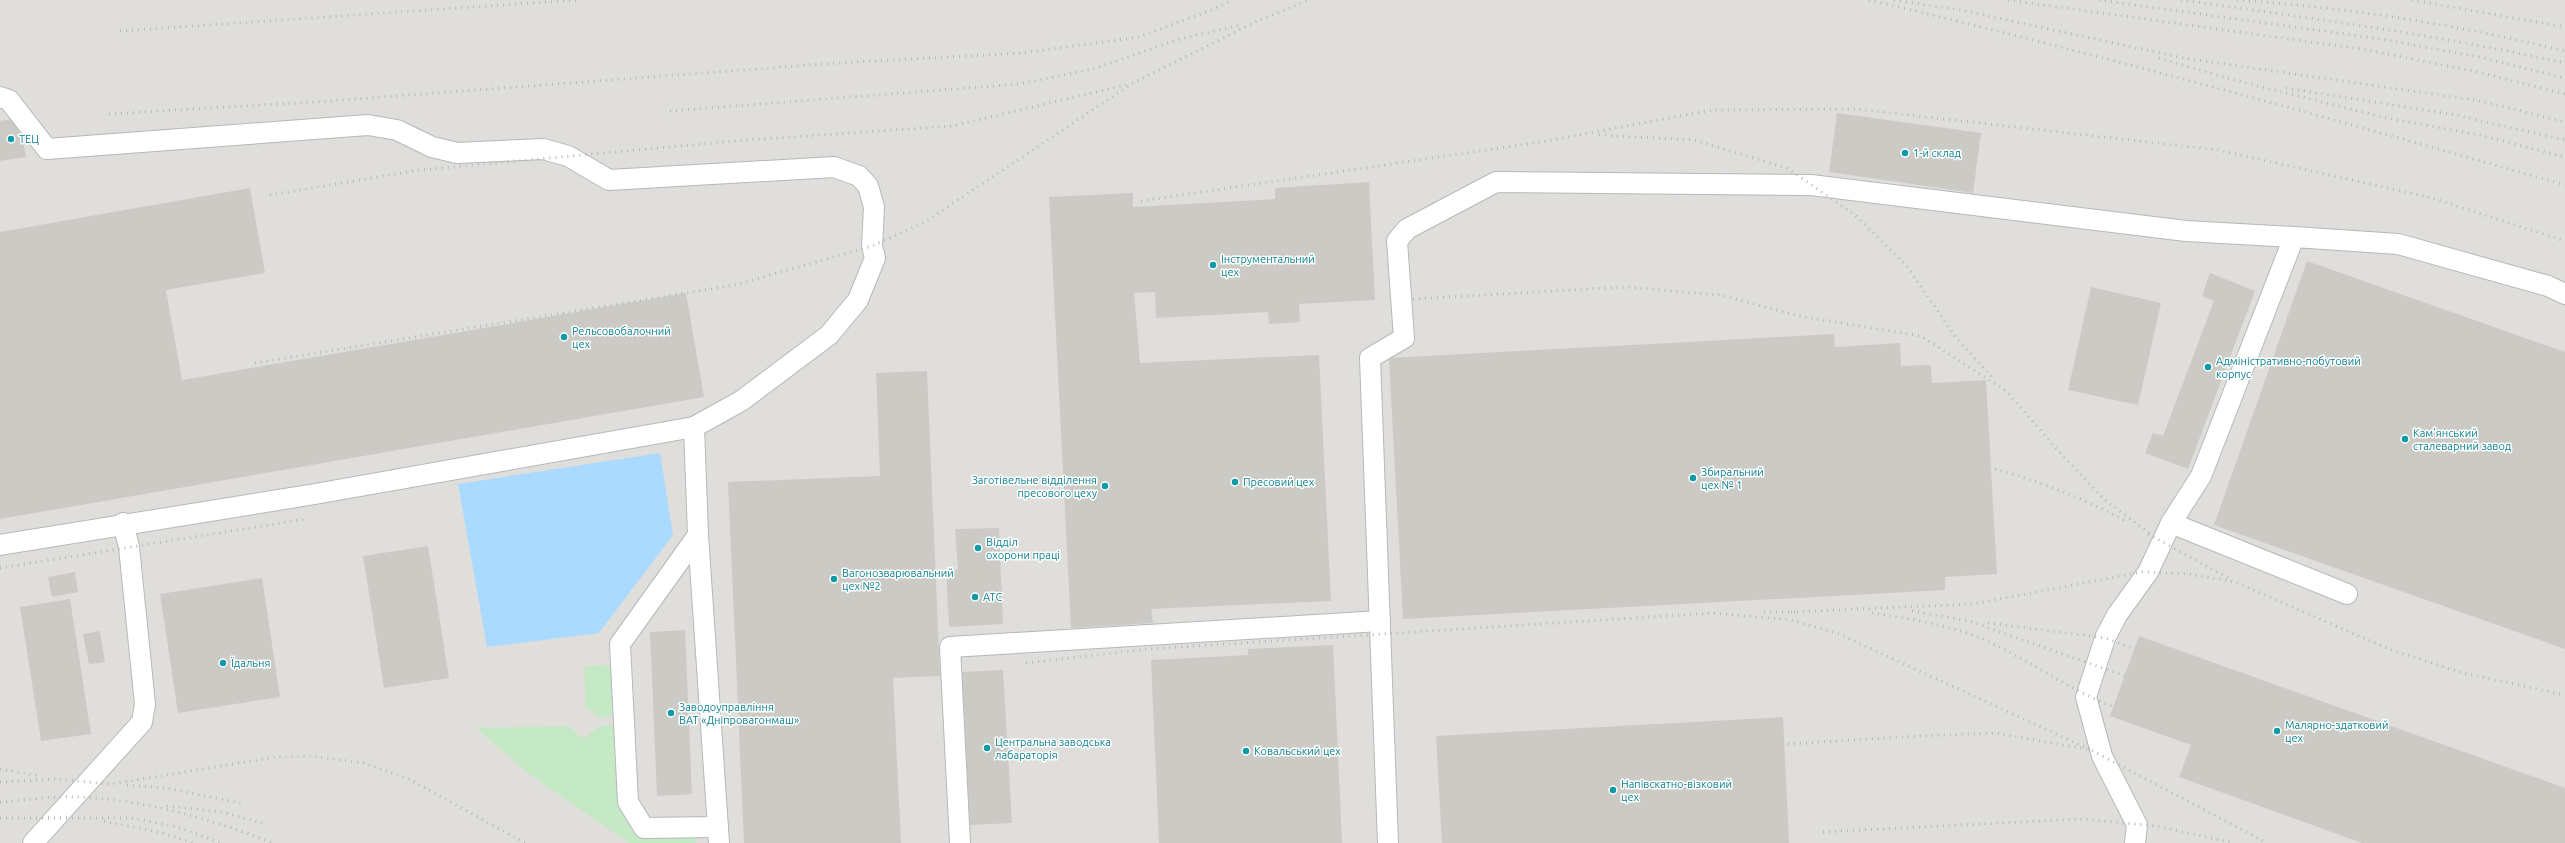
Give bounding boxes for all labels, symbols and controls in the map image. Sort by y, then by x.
place label: ТЕЦ [19,133,39,145]
marker: ТЕЦ [6,134,16,144]
place label: 1-й склад [1913,147,1962,159]
marker: 1-й склад [1900,148,1910,158]
place label: Інструментальний цех [1221,253,1315,278]
marker: Інструментальний цех [1208,260,1218,270]
place label: Рельсовобалочний цех [572,325,671,350]
marker: Рельсовобалочний цех [559,332,569,342]
place label: Адміністративно-побутовий корпус [2216,355,2361,380]
marker: Адміністративно-побутовий корпус [2203,362,2213,372]
place label: Кам’янський сталеварний завод [2413,427,2512,452]
marker: Кам’янський сталеварний завод [2400,434,2410,444]
place label: Збиральний цех № 1 [1701,466,1764,491]
marker: Збиральний цех № 1 [1688,473,1698,483]
place label: Заготівельне відділення пресового цеху [972,474,1098,499]
place label: Пресовий цех [1243,476,1315,488]
marker: Пресовий цех [1230,477,1240,487]
marker: Заготівельне відділення пресового цеху [1100,481,1110,491]
place label: Відділ охорони праці [986,536,1060,561]
marker: Відділ охорони праці [973,543,983,553]
place label: Вагонозварювальний цех №2 [842,567,954,592]
marker: Вагонозварювальний цех №2 [829,574,839,584]
place label: АТС [983,591,1003,603]
marker: АТС [970,592,980,602]
place label: Їдальня [230,657,270,669]
marker: Їдальня [218,658,228,668]
place label: Заводоуправління ВАТ «Дніпровагонмаш» [679,701,799,726]
marker: Заводоуправління ВАТ «Дніпровагонмаш» [666,708,676,718]
place label: Малярно-здатковий цех [2285,719,2388,744]
marker: Малярно-здатковий цех [2272,726,2282,736]
place label: Центральна заводська лабараторія [995,736,1111,761]
marker: Центральна заводська лабараторія [982,743,992,753]
place label: Ковальський цех [1254,745,1341,757]
marker: Ковальський цех [1241,746,1251,756]
place label: Напівскатно-візковий цех [1621,778,1732,803]
marker: Напівскатно-візковий цех [1608,785,1618,795]

